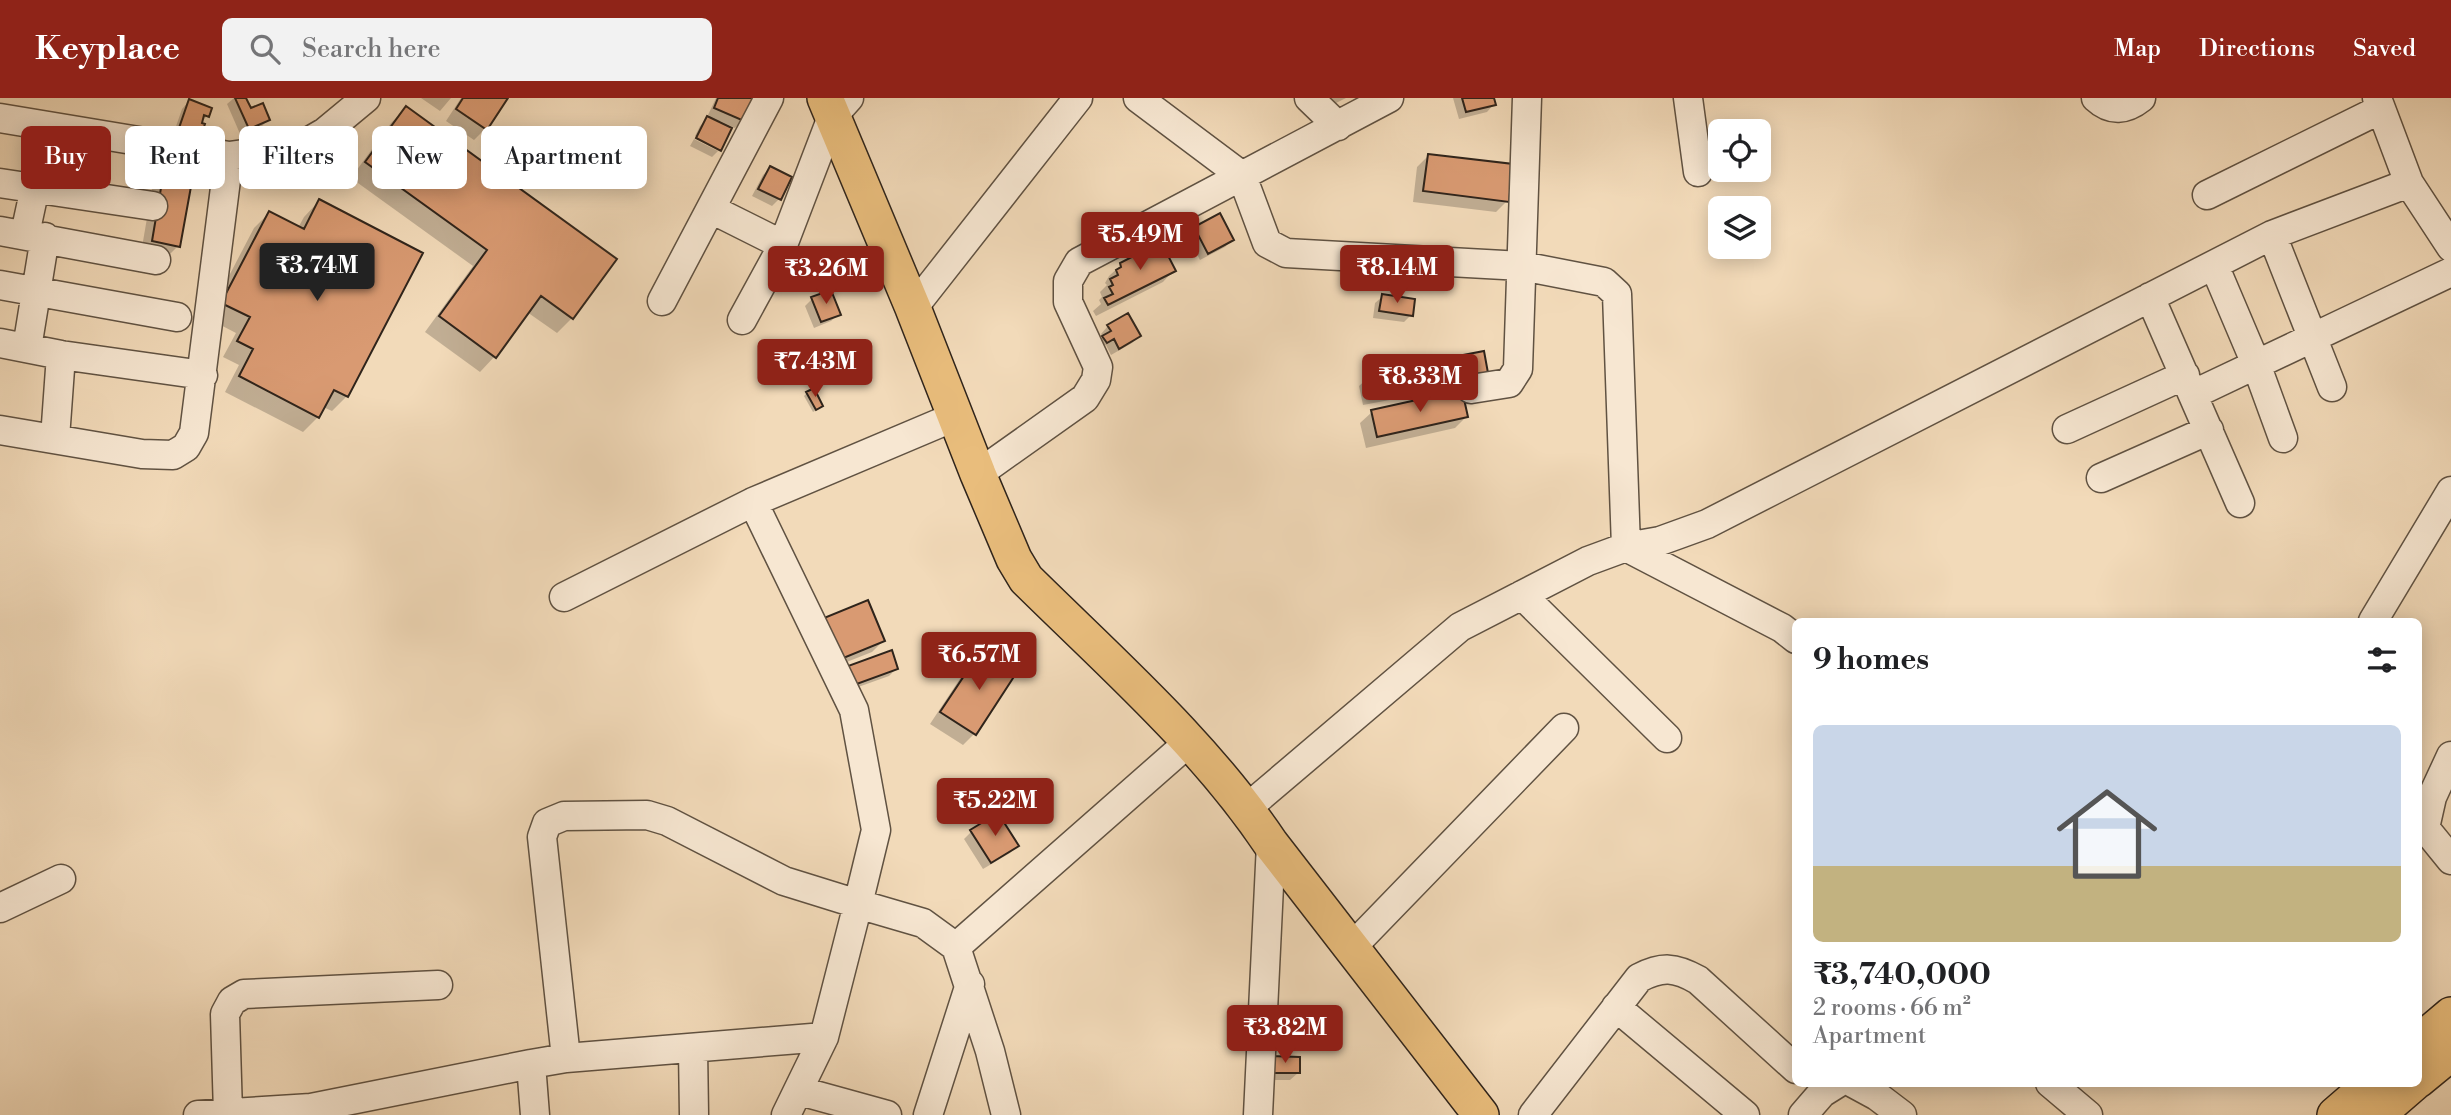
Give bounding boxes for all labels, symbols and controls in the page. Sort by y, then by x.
search box [222,18,712,81]
text: Keyplace [35,29,180,70]
icon: search [246,30,284,68]
text: Search here [302,33,441,65]
text: Map [2114,34,2161,64]
text: Directions [2199,34,2315,64]
text: Saved [2353,34,2416,64]
map controls [1708,119,1771,259]
button: locate [1708,119,1771,182]
chip: Buy [21,126,111,189]
chip: Rent [125,126,225,189]
chip: Filters [239,126,358,189]
chip: New [372,126,467,189]
chip: Apartment [481,126,647,189]
button: layers [1708,196,1771,259]
pin: ₹5.49M [1083,212,1197,272]
text: ₹5.49M [1097,221,1183,249]
pin: ₹3.74M [260,244,374,303]
pin: ₹3.26M [769,246,883,306]
pin: ₹8.14M [1340,246,1454,305]
text: ₹3.74M [276,252,358,280]
text: ₹8.14M [1356,254,1438,282]
text: ₹3.26M [784,255,868,283]
pin: ₹7.43M [758,340,872,399]
text: ₹7.43M [773,348,857,376]
pin: ₹8.33M [1363,354,1477,414]
text: ₹8.33M [1378,363,1462,391]
pin: ₹6.57M [922,632,1036,692]
text: ₹6.57M [937,641,1021,669]
text: 9 homes [1813,641,1929,679]
icon: filters [2363,641,2401,679]
icon: home [2044,771,2170,897]
pin: ₹5.22M [938,778,1052,838]
text: ₹5.22M [953,787,1037,815]
text: ₹3,740,000 [1813,956,1991,994]
text: 2 rooms · 66 m² [1813,994,1971,1022]
pin: ₹3.82M [1228,1006,1342,1065]
text: ₹3.82M [1243,1014,1327,1042]
text: Apartment [1813,1022,1926,1050]

